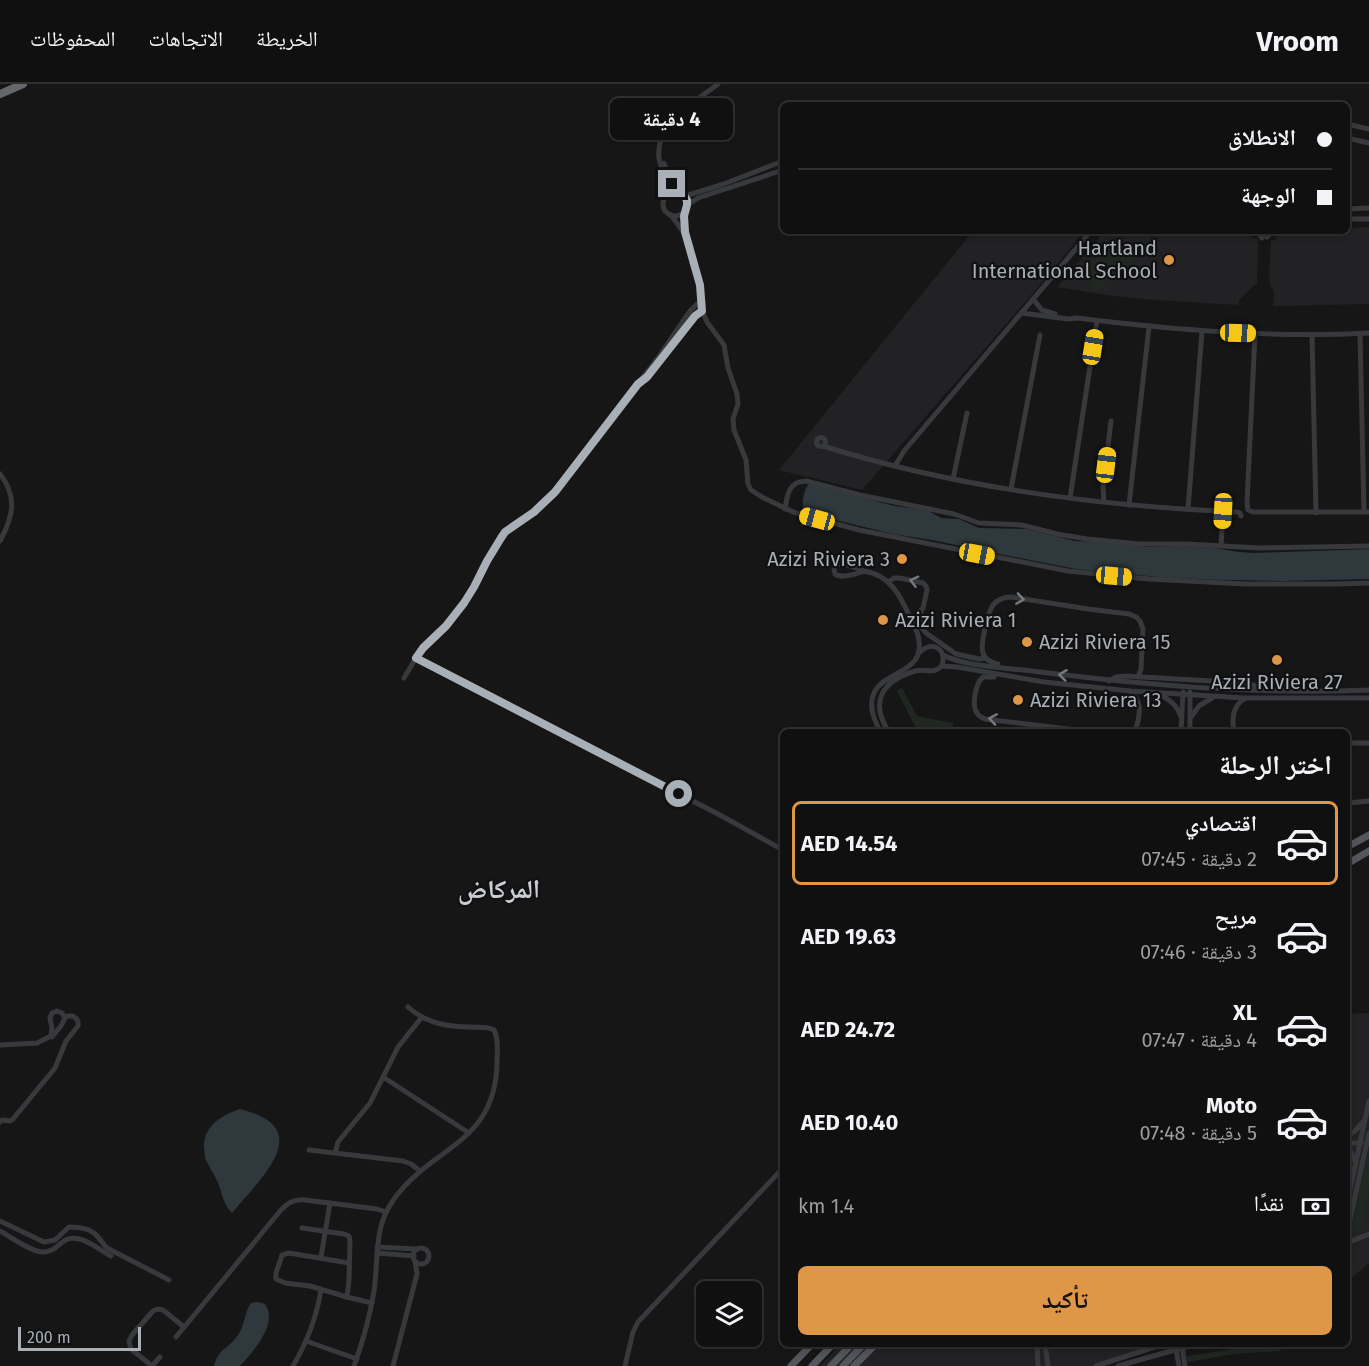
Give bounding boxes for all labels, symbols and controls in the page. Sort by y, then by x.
text: Vroom [1257,25,1339,58]
text: المحفوظات [30,26,115,52]
text: الاتجاهات [148,26,223,52]
text: الخريطة [256,26,318,52]
callout: 4 دقيقة [610,97,734,139]
text: 4 دقيقة [642,107,701,131]
text: الانطلاق [1228,124,1296,151]
route end [658,170,685,197]
text: الوجهة [1241,182,1296,209]
place label: Hartland International School [972,236,1157,283]
marker: Hartland International School [1162,253,1176,267]
car [1220,323,1256,343]
car [1081,328,1105,366]
car [1095,446,1117,484]
car [1213,493,1233,529]
car [797,506,837,532]
car [958,542,996,566]
place label: Azizi Riviera 3 [767,547,890,571]
marker: Azizi Riviera 3 [895,552,909,566]
car [1095,565,1133,587]
one-way arrow [909,576,919,589]
one-way arrow [1014,592,1024,605]
place label: Azizi Riviera 1 [895,608,1017,632]
marker: Azizi Riviera 1 [876,613,890,627]
place label: Azizi Riviera 15 [1039,630,1171,654]
marker: Azizi Riviera 15 [1020,635,1034,649]
marker: Azizi Riviera 27 [1270,653,1284,667]
one-way arrow [1058,669,1067,682]
place label: Azizi Riviera 27 [1211,670,1343,694]
place label: Azizi Riviera 13 [1030,688,1161,712]
marker: Azizi Riviera 13 [1011,693,1025,707]
one-way arrow [988,714,998,726]
text: اختر الرحلة [1219,749,1332,781]
route start [665,780,692,807]
text: اقتصادي [1185,810,1257,837]
icon: car [1275,816,1329,870]
text: AED 14.54 [801,830,897,857]
text: 2 دقيقة · 07:45 [1141,847,1257,871]
district label: المركاض [458,874,540,905]
text: مريح [1214,903,1257,930]
icon: car [1275,909,1329,963]
text: AED 19.63 [801,923,896,950]
text: 3 دقيقة · 07:46 [1140,940,1257,964]
text: XL [1233,999,1257,1026]
icon: car [1275,1002,1329,1056]
text: AED 24.72 [801,1016,895,1043]
text: 4 دقيقة · 07:47 [1142,1028,1257,1052]
text: Moto [1206,1092,1257,1119]
icon: car [1275,1095,1329,1149]
text: AED 10.40 [801,1109,898,1136]
text: 5 دقيقة · 07:48 [1140,1121,1257,1145]
text: نقدًا [1254,1190,1284,1217]
icon: cash [1299,1190,1332,1223]
text: 1.4 km [798,1194,854,1218]
button: تأكيد [798,1266,1332,1335]
map controls [696,1281,762,1347]
button: layers [696,1281,762,1347]
scale bar [18,1324,141,1352]
text: 200 m [27,1328,71,1347]

